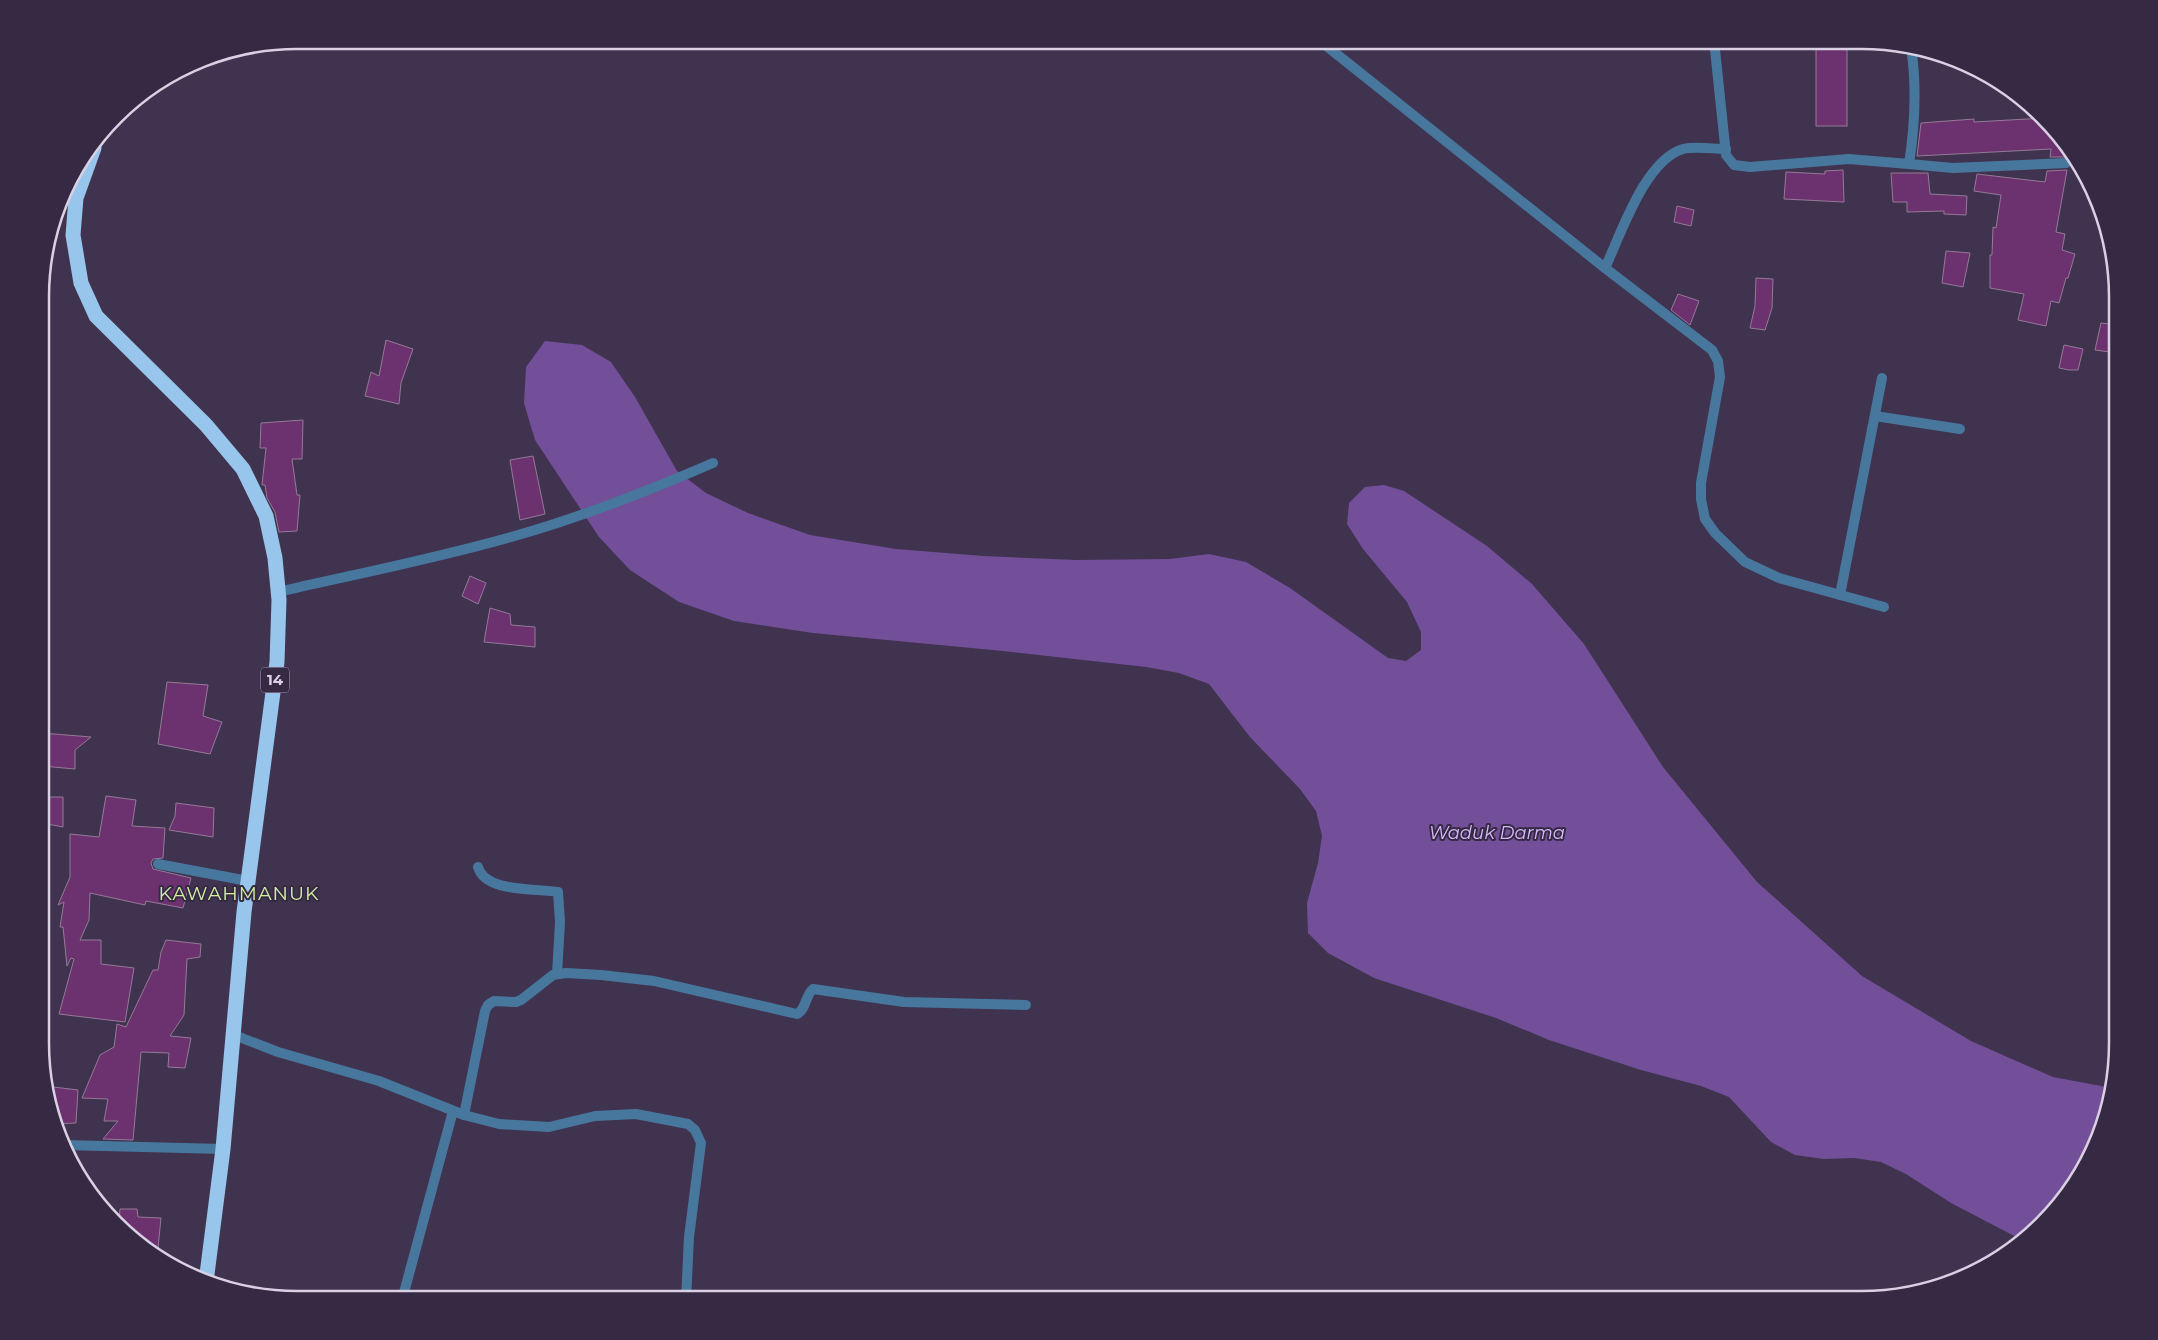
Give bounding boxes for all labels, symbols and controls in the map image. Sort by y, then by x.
road number: 14 [261,668,289,692]
water label: Waduk Darma [1429,822,1565,844]
district label: KAWAHMANUK [158,882,320,905]

